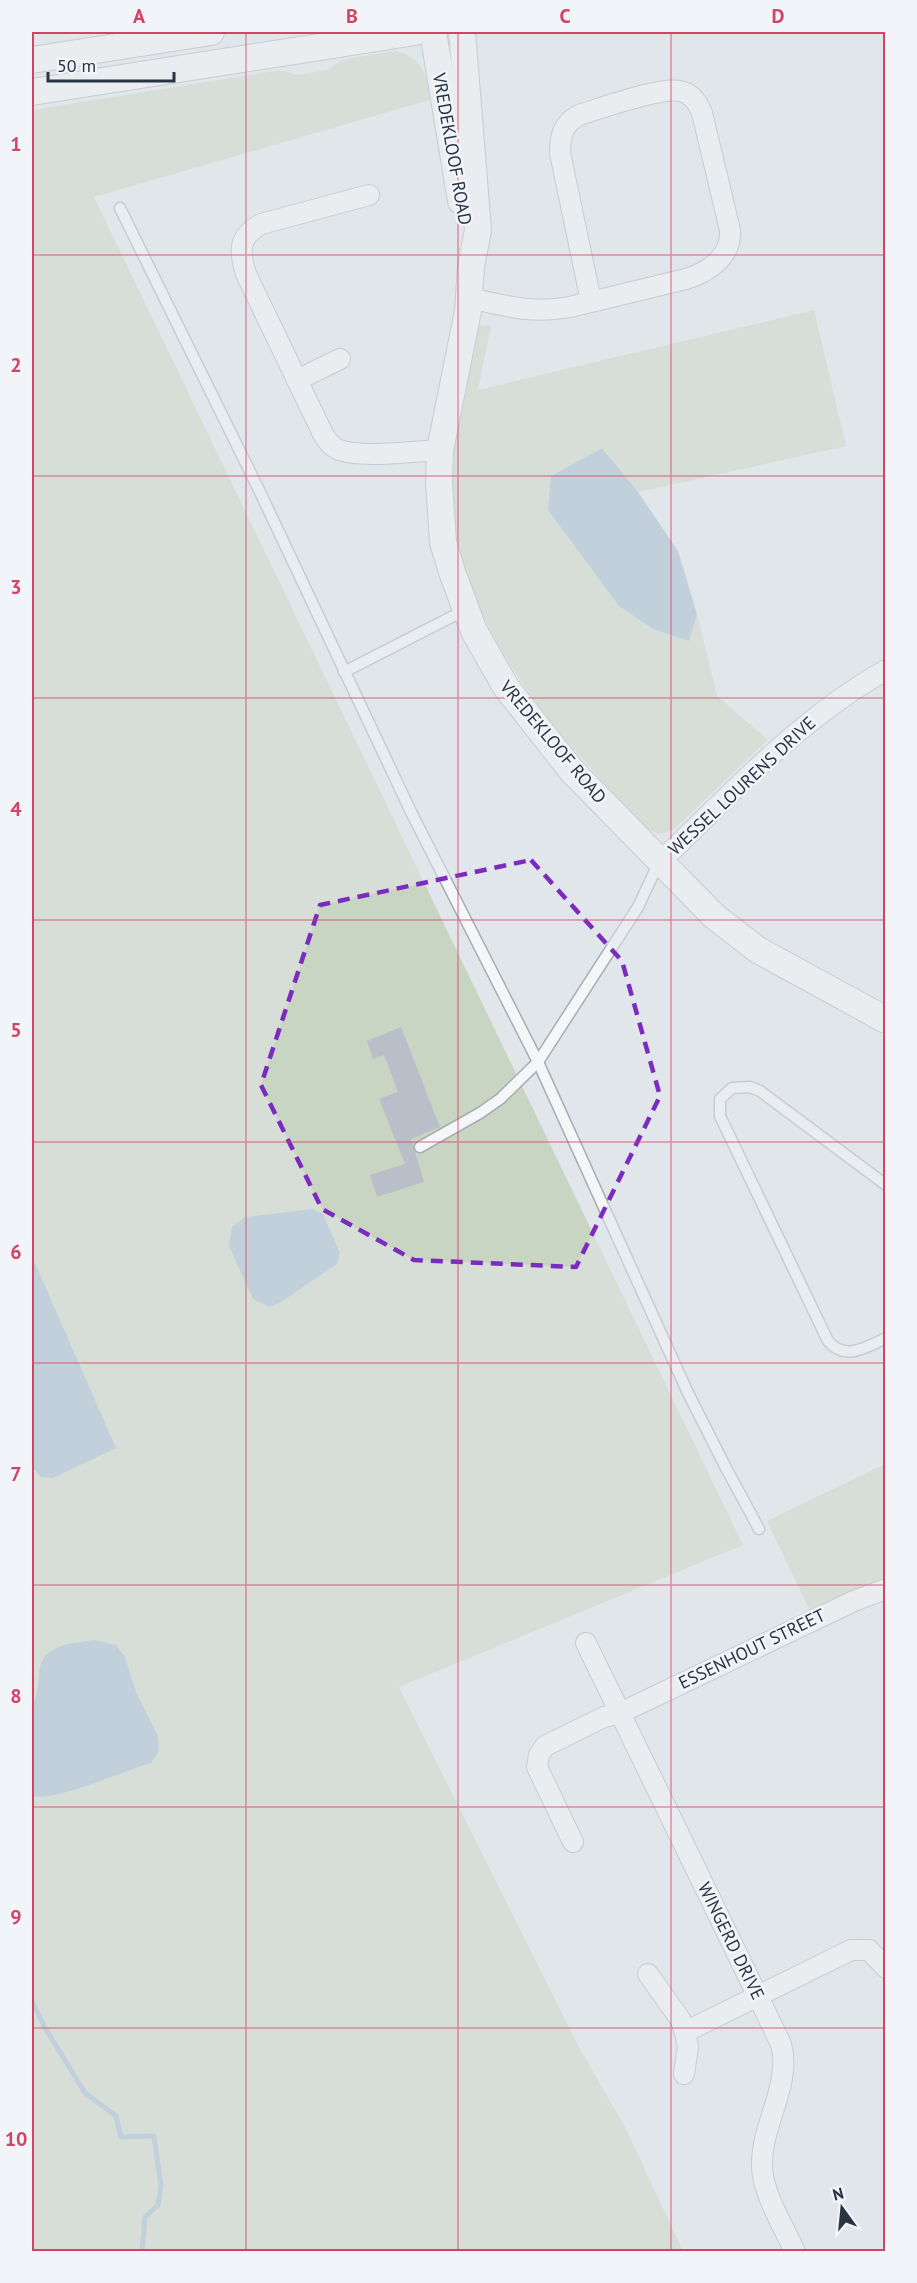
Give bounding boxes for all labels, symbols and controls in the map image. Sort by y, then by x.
text: A [133,3,146,29]
text: B [346,3,358,29]
text: C [559,3,571,29]
text: D [772,3,785,29]
scale bar [48,45,174,83]
text: 50 m [57,54,96,77]
street label: VREDEKLOOF ROAD [428,70,477,227]
text: 1 [10,131,22,157]
text: 2 [10,352,22,378]
text: 3 [10,574,22,600]
street label: VREDEKLOOF ROAD [494,675,612,808]
street label: WESSEL LOURENS DRIVE [663,711,820,860]
text: 4 [10,796,22,822]
text: 5 [10,1017,22,1043]
text: 6 [10,1239,22,1265]
text: 7 [10,1461,22,1487]
street label: ESSENHOUT STREET [675,1603,829,1694]
text: 8 [10,1683,22,1709]
street label: WINGERD DRIVE [693,1878,770,2003]
text: 9 [10,1904,22,1930]
text: 10 [5,2126,27,2152]
north arrow [812,2178,872,2238]
text: N [830,2182,846,2205]

